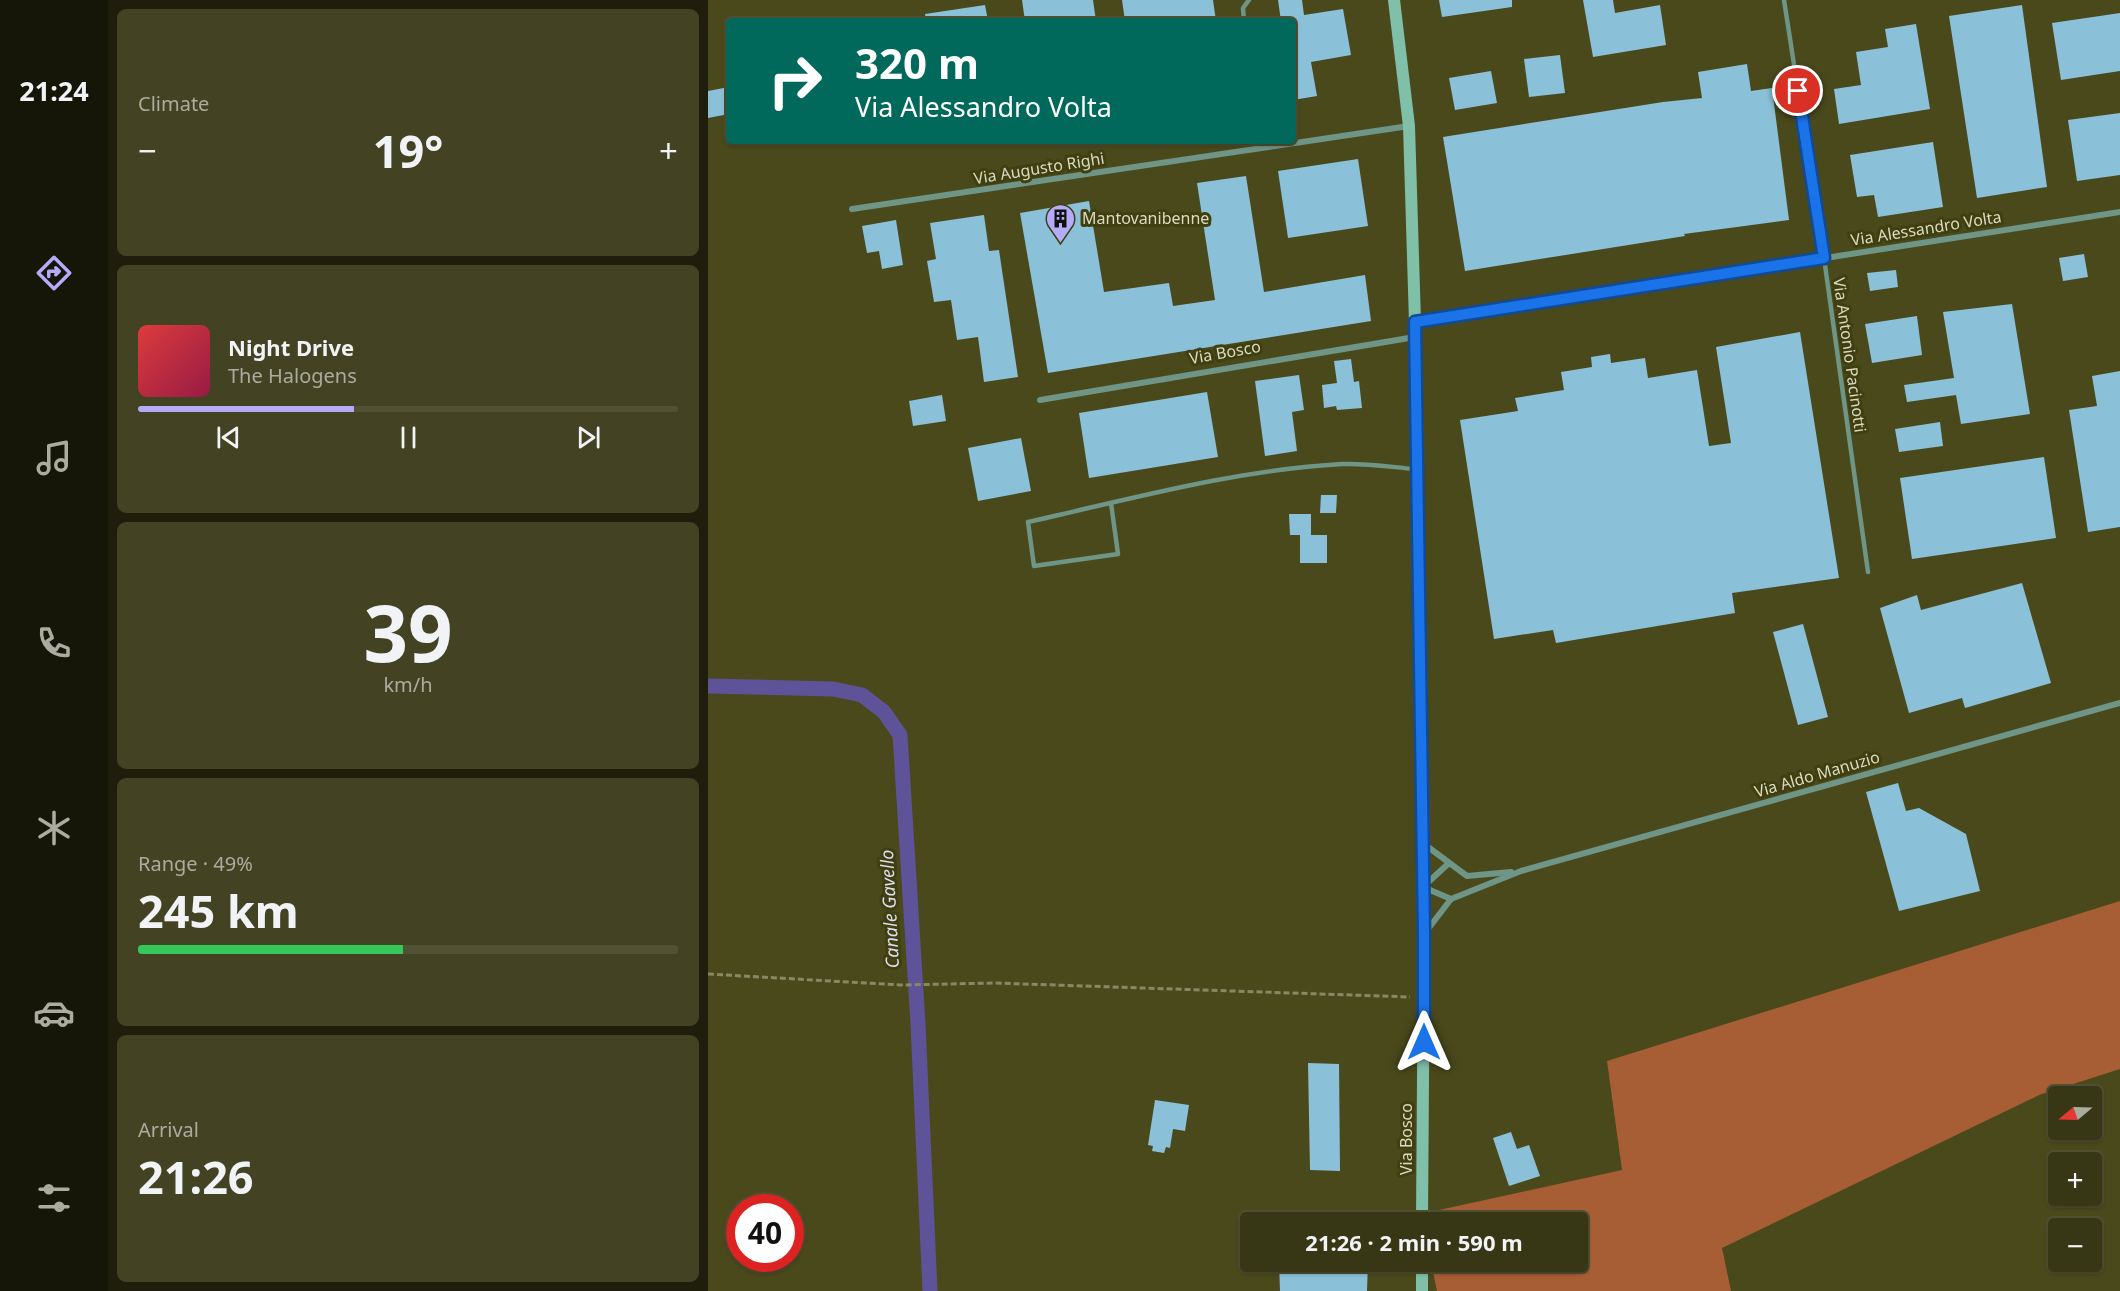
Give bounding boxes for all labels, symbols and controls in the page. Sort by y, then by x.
text: 320 m [855,34,979,91]
icon: right [756,42,834,120]
pin [1772,65,1823,116]
text: 21:24 [19,72,89,109]
icon: arrive [1781,74,1814,107]
text: Via Alessandro Volta [855,88,1112,125]
text: Climate [138,90,209,117]
text: 19° [373,120,443,181]
text: − [138,128,157,173]
text: + [659,128,678,173]
street label: Via Augusto Righi [972,147,1106,189]
building icon: Mantovanibenne [1045,202,1077,244]
street label: Via Alessandro Volta [1849,205,2003,251]
place label: Mantovanibenne [1082,207,1209,229]
icon: directions [33,252,75,294]
street label: Via Antonio Pacinotti [1828,276,1872,434]
text: Night Drive [228,332,354,362]
street label: Via Bosco [1188,335,1262,369]
text: The Halogens [228,362,357,389]
icon: previous [212,421,245,454]
icon: pause [392,421,425,454]
icon: next [572,421,605,454]
icon: music [33,437,75,479]
text: 39 [363,579,453,685]
icon: phone [33,622,75,664]
text: km/h [383,671,433,698]
street label: Via Aldo Manuzio [1752,746,1882,802]
icon: climate [33,807,75,849]
water label: Canale Gavello [874,849,904,969]
text: Range · 49% [138,850,253,877]
text: 245 km [138,880,299,941]
icon: car [33,992,75,1034]
position arrow [1392,1010,1456,1074]
north arrow [2048,1086,2102,1140]
map controls [2048,1086,2102,1272]
street label: Via Bosco [1395,1103,1417,1175]
text: Arrival [138,1116,199,1143]
text: 21:26 [138,1146,254,1207]
button: + [2048,1152,2102,1206]
icon: filters [33,1177,75,1219]
speed limit sign: 40 [726,1194,804,1272]
button: − [2048,1218,2102,1272]
text: 21:26 · 2 min · 590 m [1305,1227,1523,1257]

